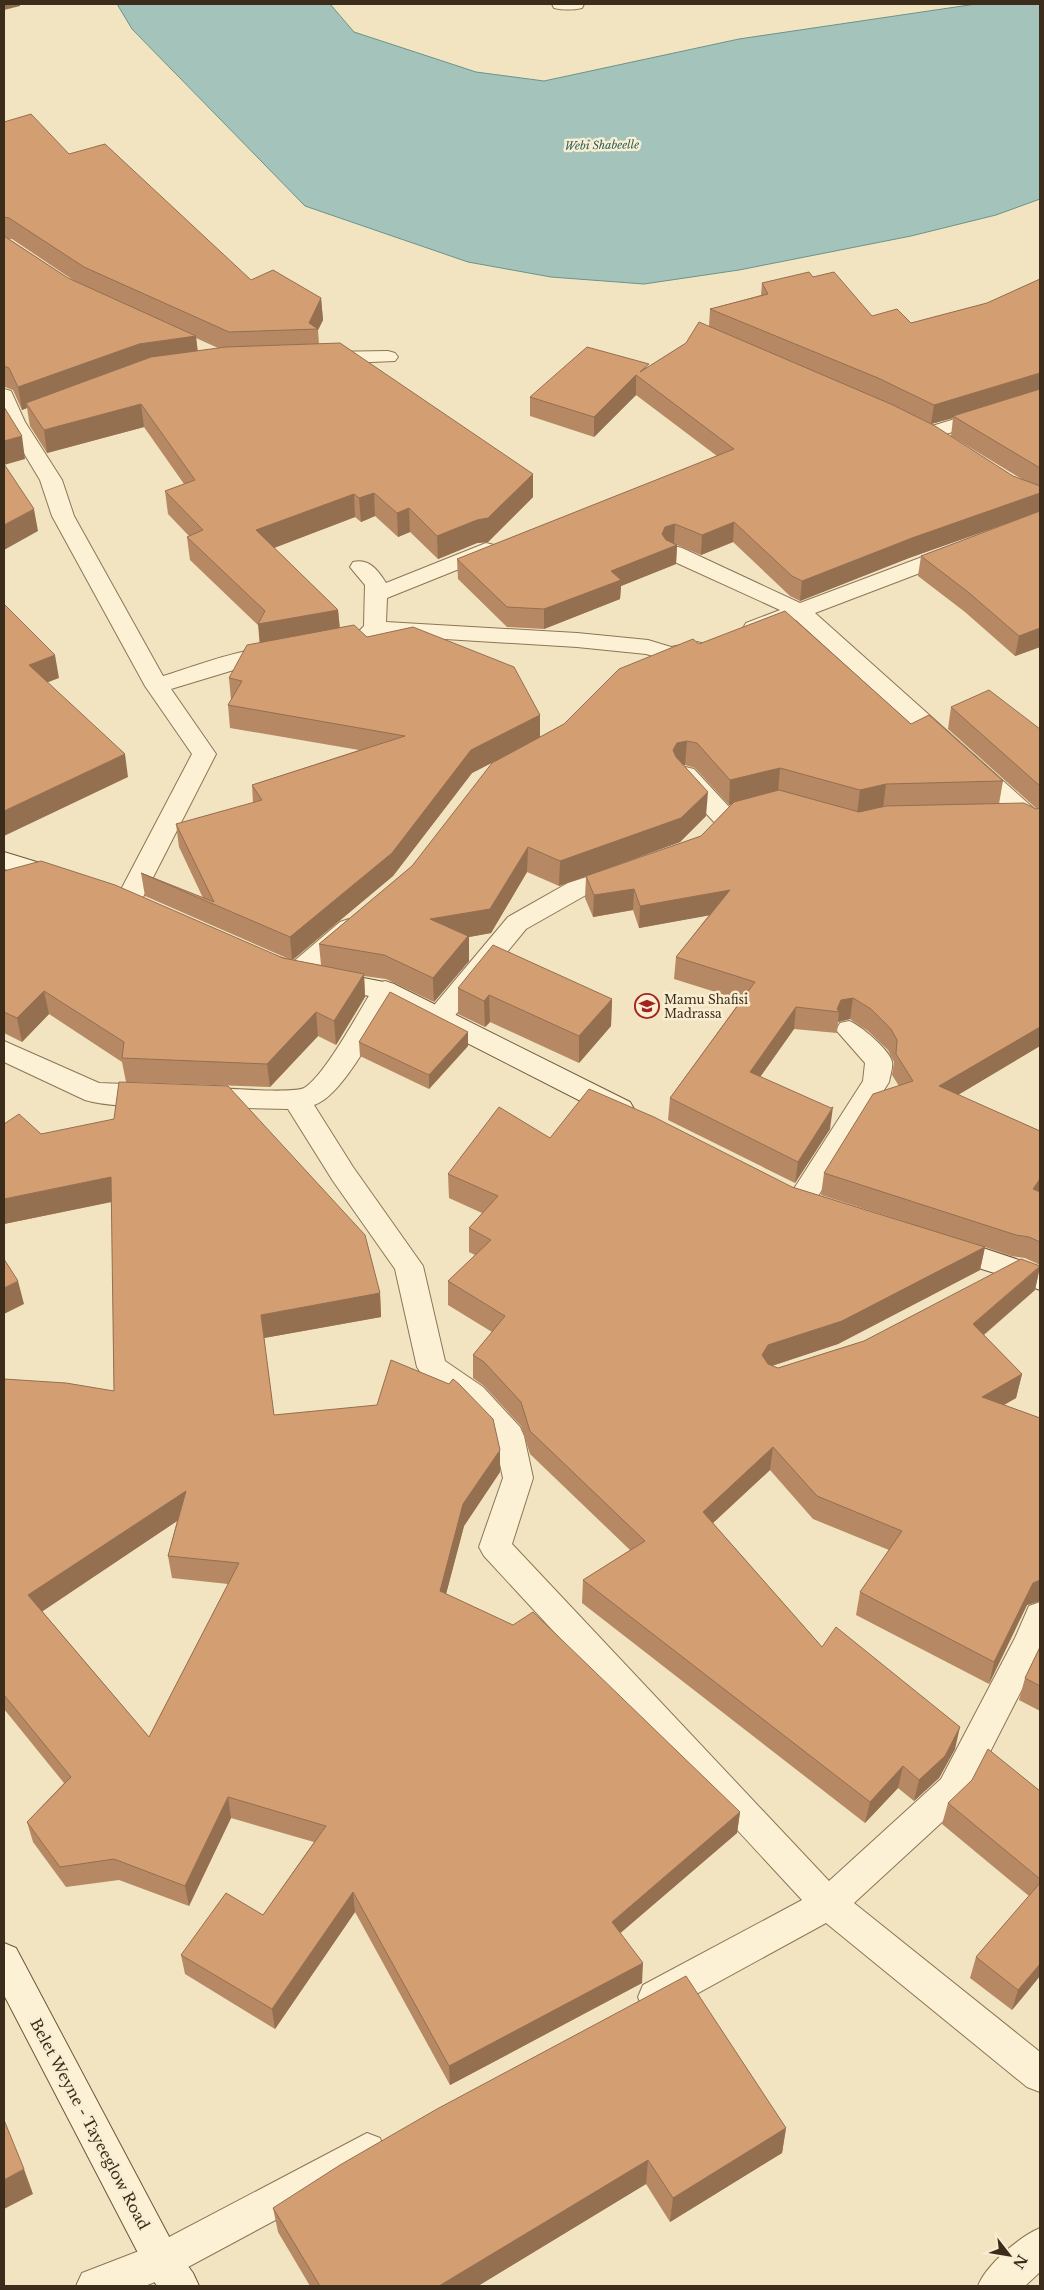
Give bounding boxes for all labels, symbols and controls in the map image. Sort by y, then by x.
water label: Webi Shabeelle [565,137,639,153]
place label: Mamu Shafisi Madrassa [664,992,748,1021]
school or university icon: Mamu Shafisi Madrassa [634,993,660,1019]
street label: Belet Weyne - Tayeeglow Road [26,2015,154,2233]
north arrow [984,2230,1034,2280]
text: N [1009,2251,1031,2272]

